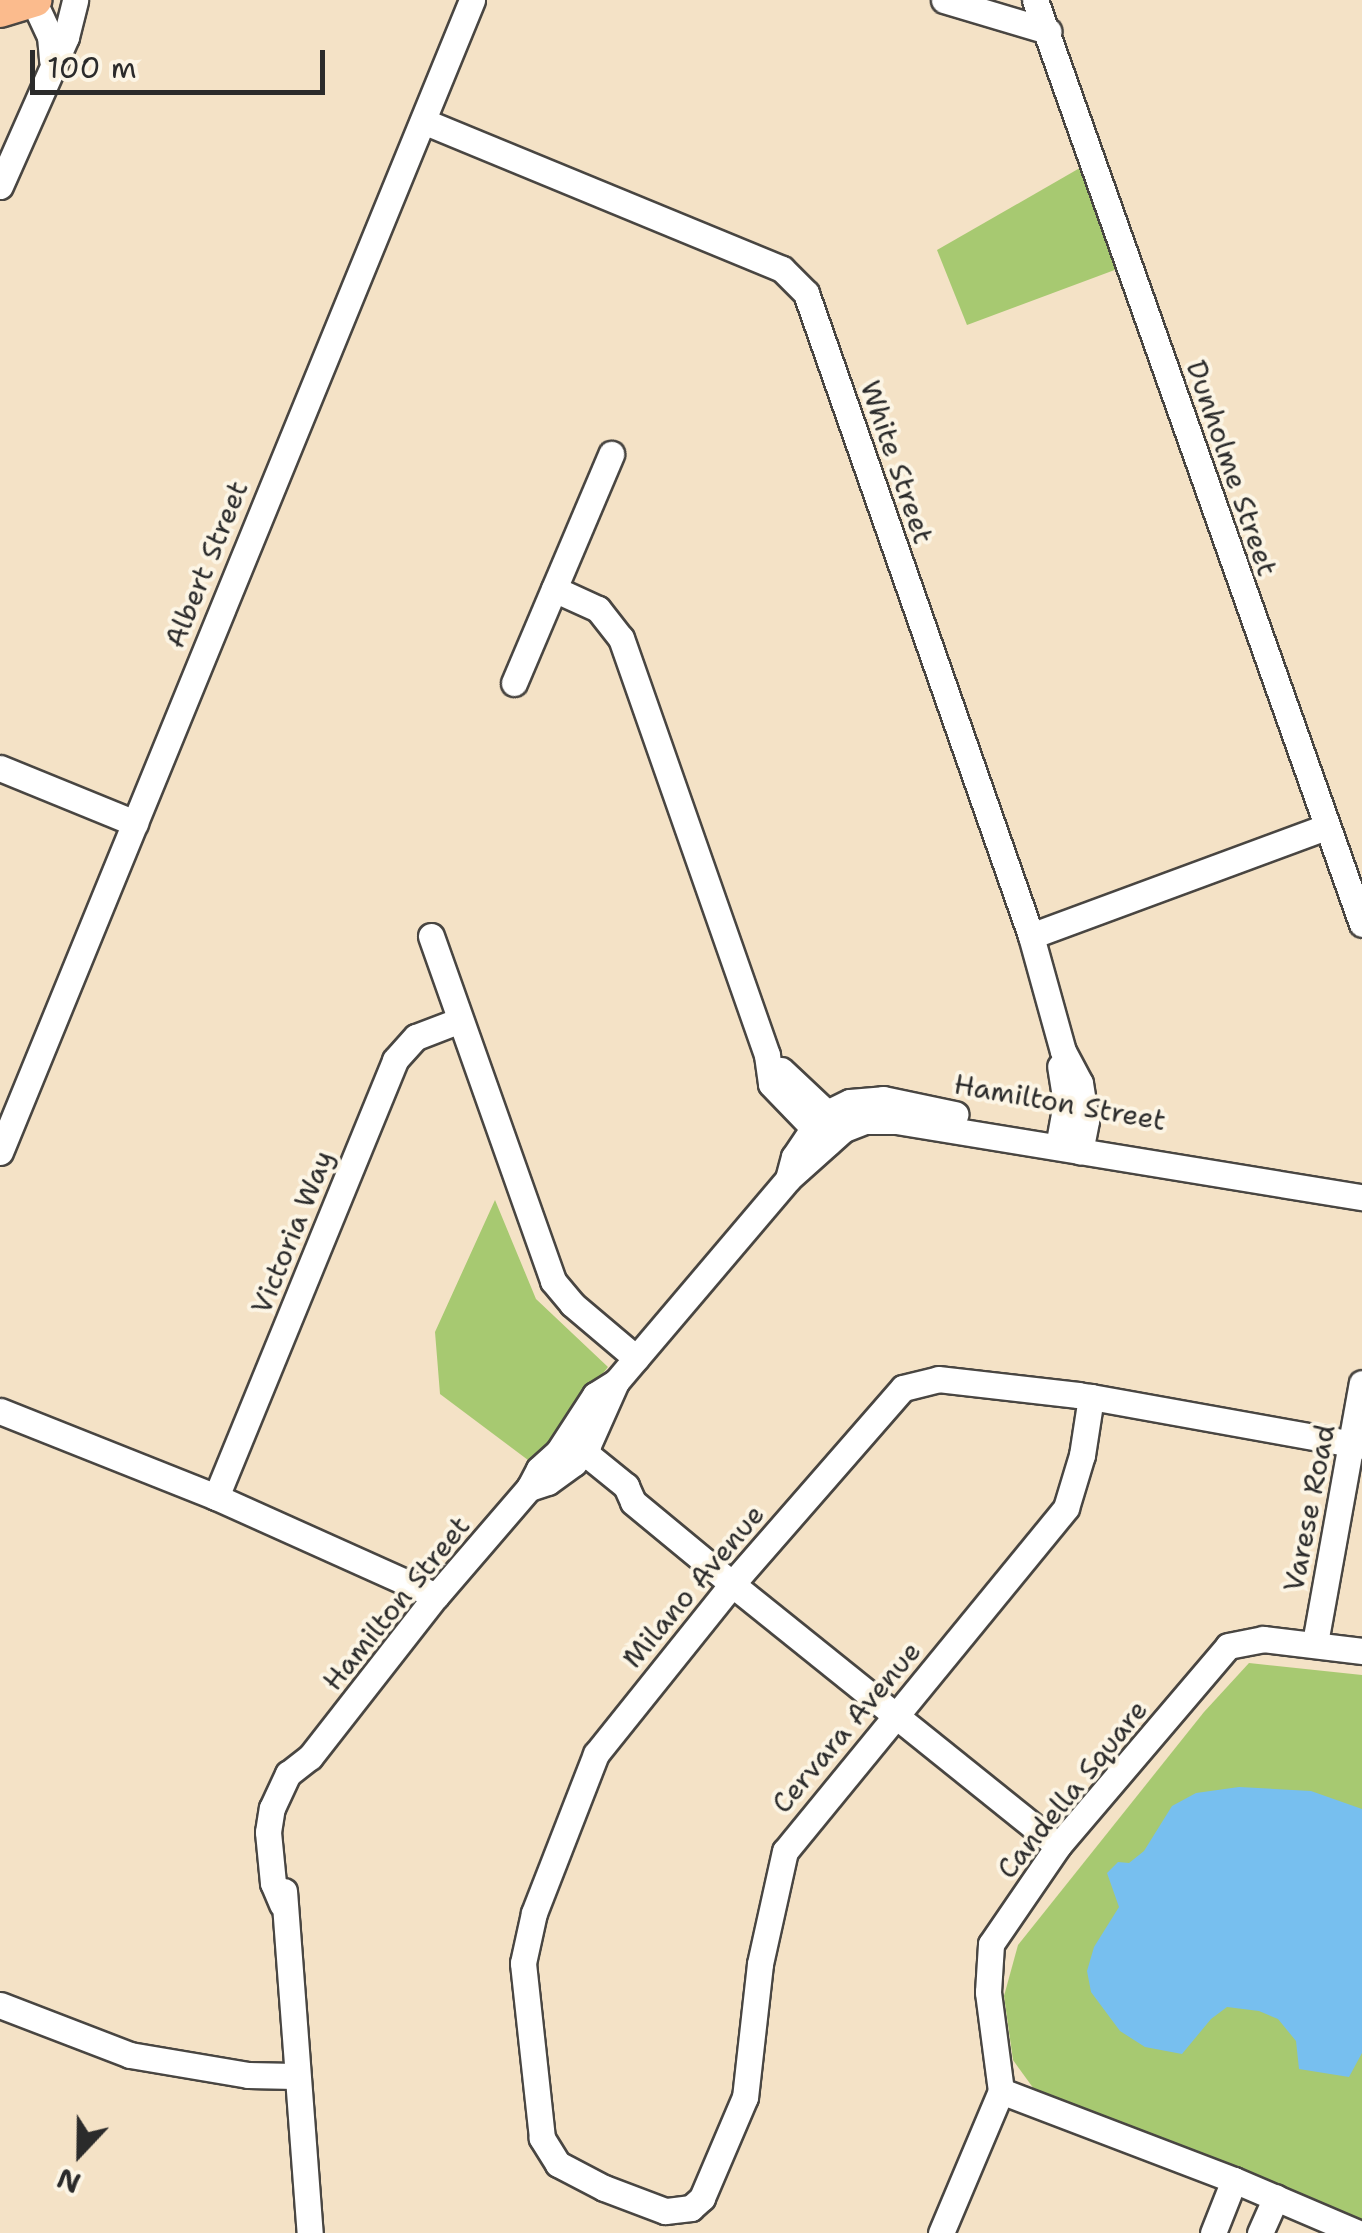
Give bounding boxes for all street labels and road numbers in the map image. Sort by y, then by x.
street label: Dunholme Street [1179,356,1285,580]
street label: White Street [853,376,941,548]
street label: Albert Street [157,476,255,652]
street label: Hamilton Street [951,1067,1169,1137]
street label: Victoria Way [244,1145,340,1319]
street label: Varese Road [1276,1421,1342,1595]
street label: Milano Avenue [615,1498,771,1674]
street label: Hamilton Street [315,1509,477,1697]
street label: Cervara Avenue [765,1634,927,1820]
street label: Candella Square [990,1693,1154,1885]

